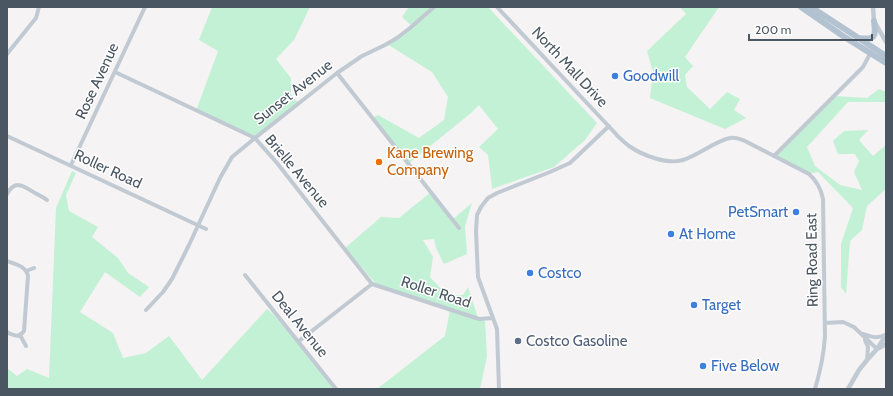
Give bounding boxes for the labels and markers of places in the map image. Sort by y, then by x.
place label: Goodwill [623,67,679,85]
marker: Goodwill [610,71,620,81]
place label: Kane Brewing Company [387,144,474,179]
marker: Kane Brewing Company [374,157,384,167]
place label: PetSmart [728,203,788,221]
marker: PetSmart [791,207,801,217]
place label: At Home [679,225,736,243]
marker: At Home [666,229,676,239]
place label: Costco [538,264,581,282]
marker: Costco [525,268,535,278]
place label: Target [702,296,741,314]
marker: Target [689,300,699,310]
place label: Costco Gasoline [526,332,628,350]
marker: Costco Gasoline [513,336,523,346]
place label: Five Below [711,357,779,375]
marker: Five Below [698,361,708,371]

